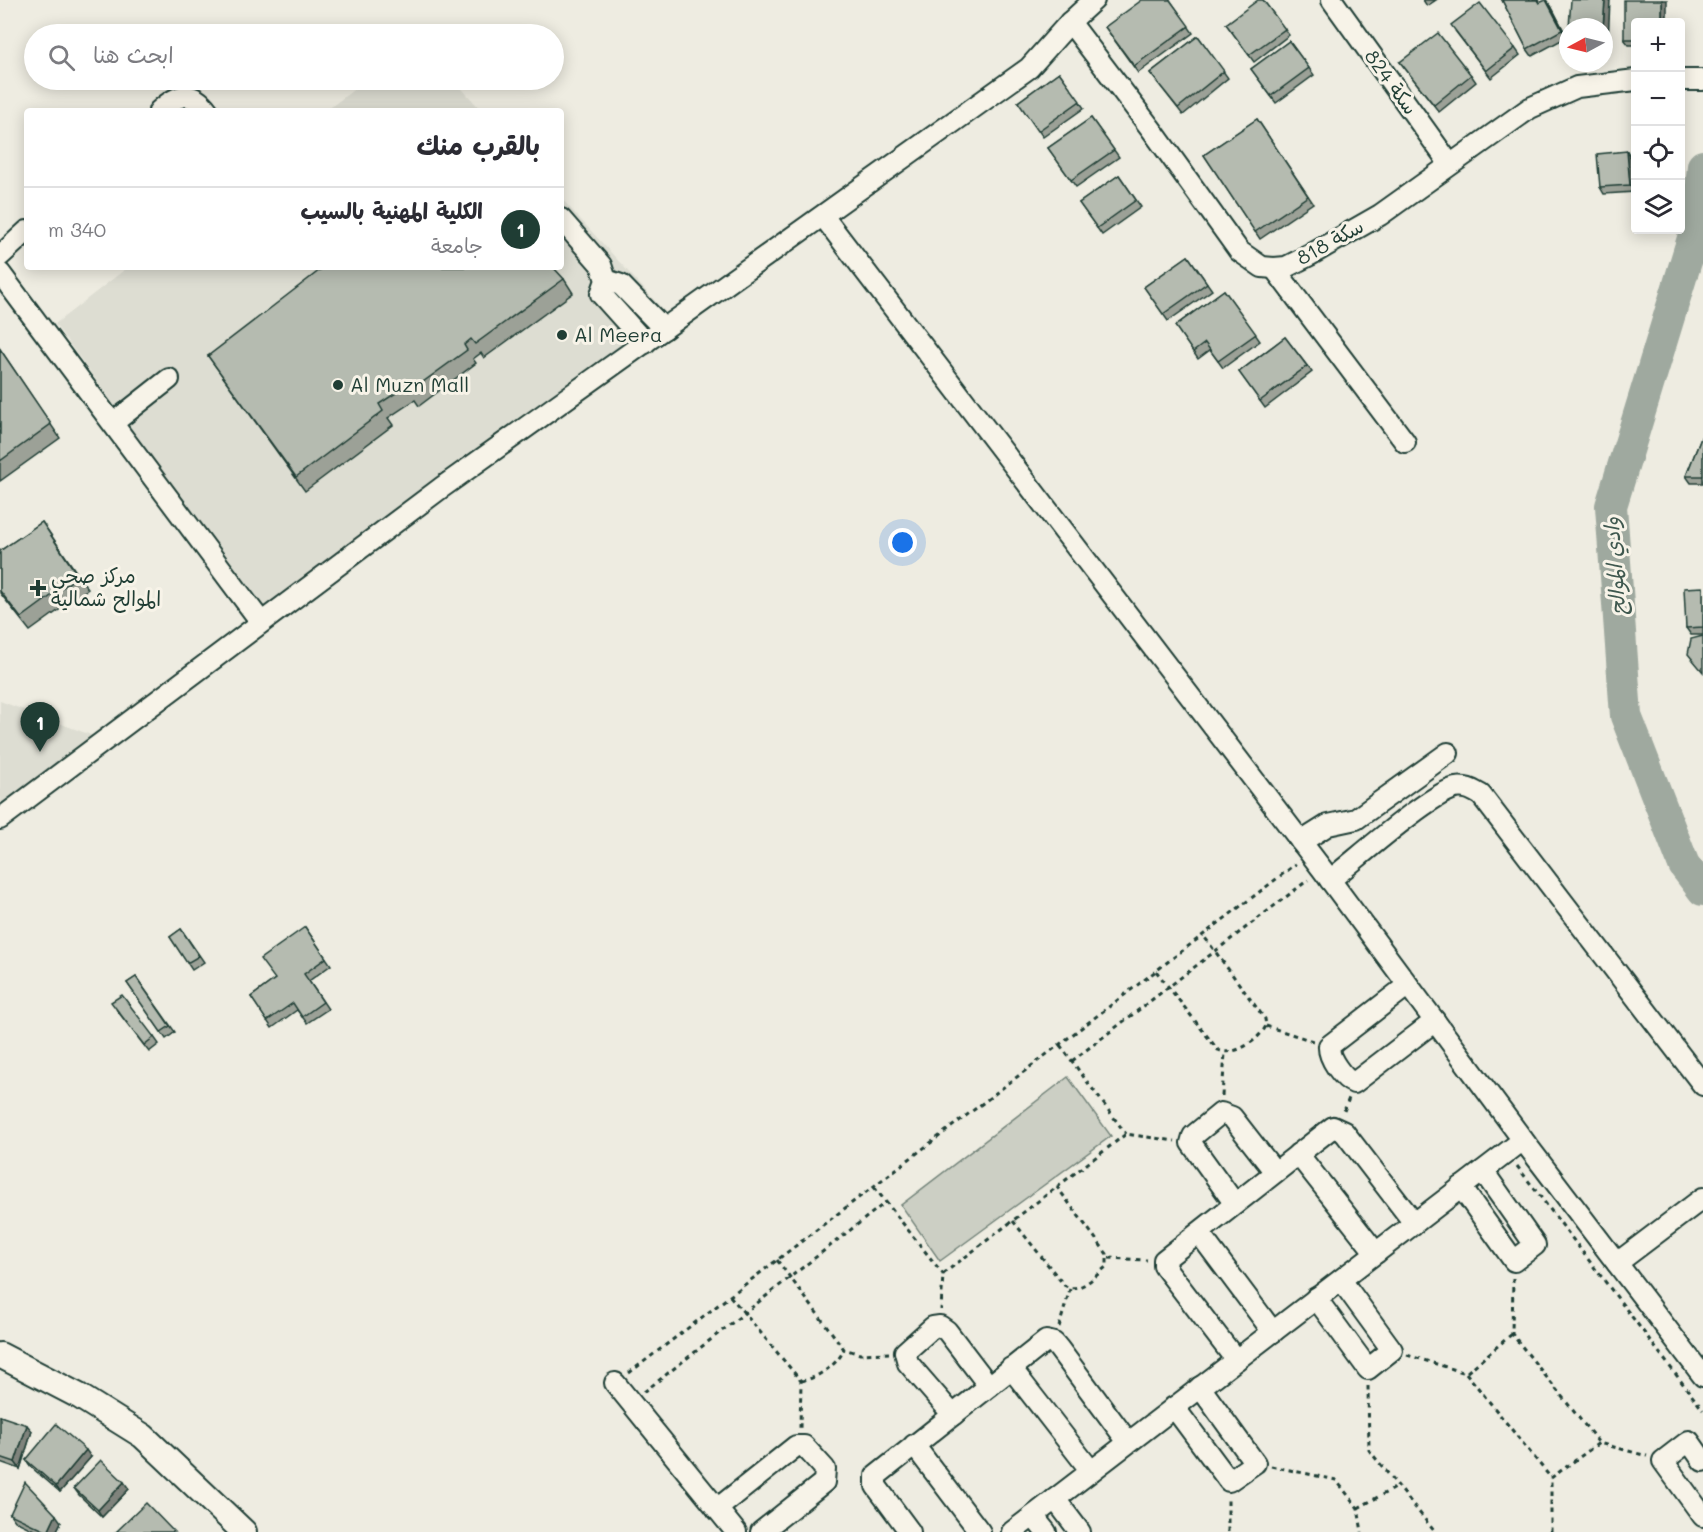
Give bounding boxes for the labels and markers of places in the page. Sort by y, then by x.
place label: Al Meera [574,321,662,347]
marker: Al Meera [555,328,569,342]
place label: Al Muzn Mall [350,371,469,397]
marker: Al Muzn Mall [331,378,345,392]
place label: مركز صحي الموالح شمالية [51,562,161,613]
marker: مركز صحي الموالح شمالية [29,579,47,597]
pin: 1 [20,702,60,752]

